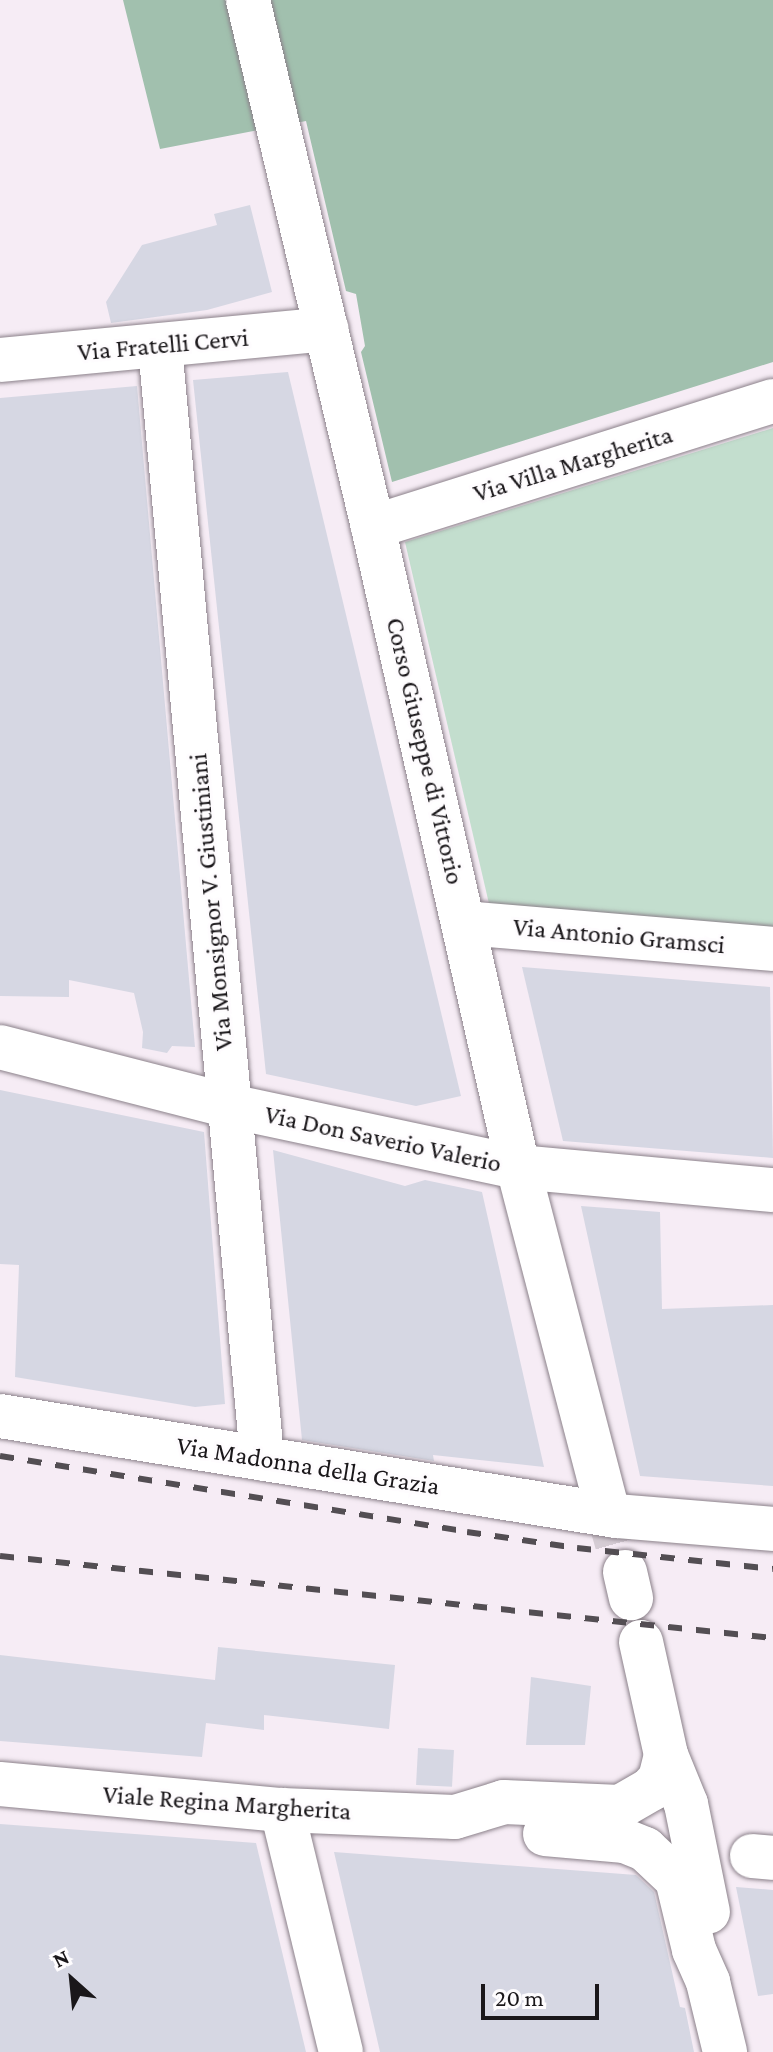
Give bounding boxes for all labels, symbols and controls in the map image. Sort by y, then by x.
street label: Via Fratelli Cervi [76,322,250,368]
street label: Via Villa Margherita [470,419,676,509]
street label: Corso Giuseppe di Vittorio [379,615,471,887]
street label: Via Monsignor V. Giustiniani [182,752,240,1052]
street label: Via Antonio Gramsci [512,911,726,961]
street label: Via Don Saverio Valerio [262,1099,504,1179]
street label: Via Madonna della Grazia [174,1430,442,1502]
street label: Viale Regina Margherita [102,1779,352,1827]
north arrow [32,1940,112,2020]
text: N [49,1944,73,1973]
scale bar [485,1968,603,2018]
text: 20 m [495,1984,544,2011]

